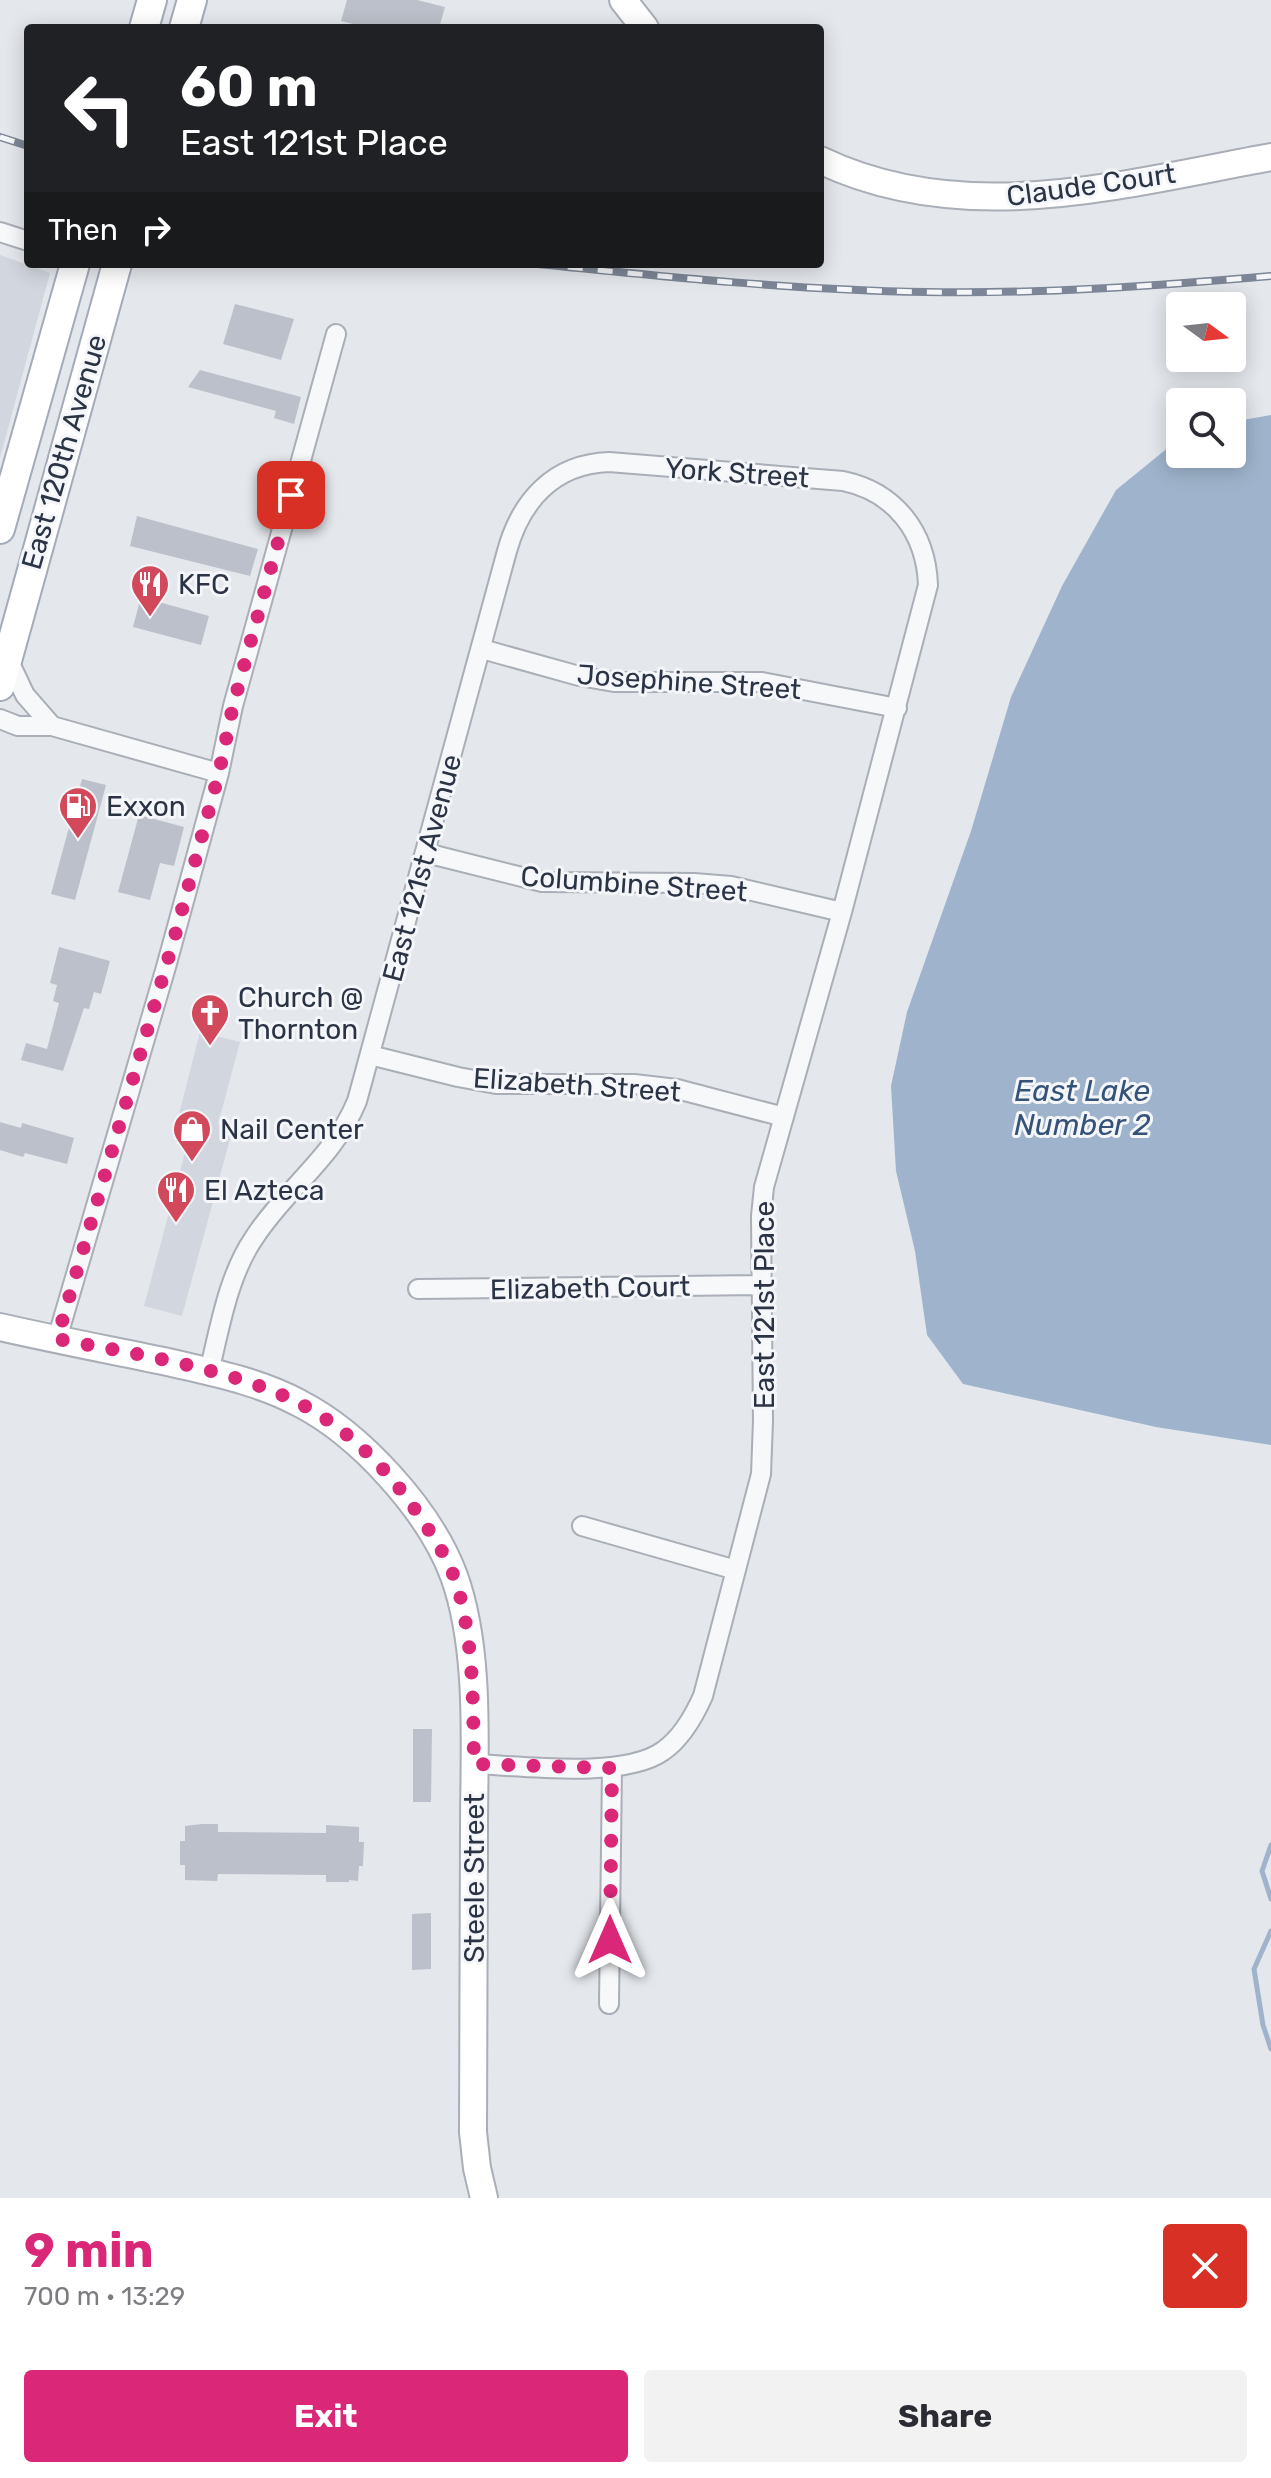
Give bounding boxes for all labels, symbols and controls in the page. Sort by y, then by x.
text: 60 m [180,54,318,120]
icon: left [48,56,152,160]
text: East 121st Place [180,121,448,164]
street label: Claude Court [1004,157,1178,213]
icon: right [134,208,178,252]
text: Then [48,212,118,248]
north arrow [1166,292,1246,372]
map controls [1166,292,1246,468]
street label: East 120th Avenue [15,331,113,573]
button: search [1166,388,1246,468]
street label: York Street [664,452,810,495]
pin [257,461,325,529]
icon: arrive [269,473,313,517]
restaurant icon: KFC [129,563,171,618]
place label: KFC [178,568,230,601]
street label: Josephine Street [576,658,802,706]
street label: East 121st Avenue [376,751,468,985]
fuel station icon: Exxon [57,785,99,840]
place label: Exxon [106,790,186,823]
street label: Columbine Street [520,860,749,908]
place label: Church @ Thornton [238,981,364,1046]
church icon: Church @ Thornton [189,992,231,1047]
street label: Elizabeth Street [472,1061,682,1109]
water label: East Lake Number 2 [1014,1073,1150,1143]
shop icon: Nail Center [171,1108,213,1163]
place label: Nail Center [220,1113,364,1146]
restaurant icon: El Azteca [155,1169,197,1224]
place label: El Azteca [204,1174,324,1207]
street label: East 121st Place [748,1201,781,1409]
street label: Elizabeth Court [489,1270,691,1306]
street label: Steele Street [458,1793,491,1963]
position arrow [568,1898,652,1982]
text: 9 min [24,2222,154,2279]
button: close [1163,2224,1247,2308]
text: 700 m · 13:29 [24,2281,185,2312]
button: Exit [24,2370,628,2462]
button: Share [644,2370,1247,2462]

